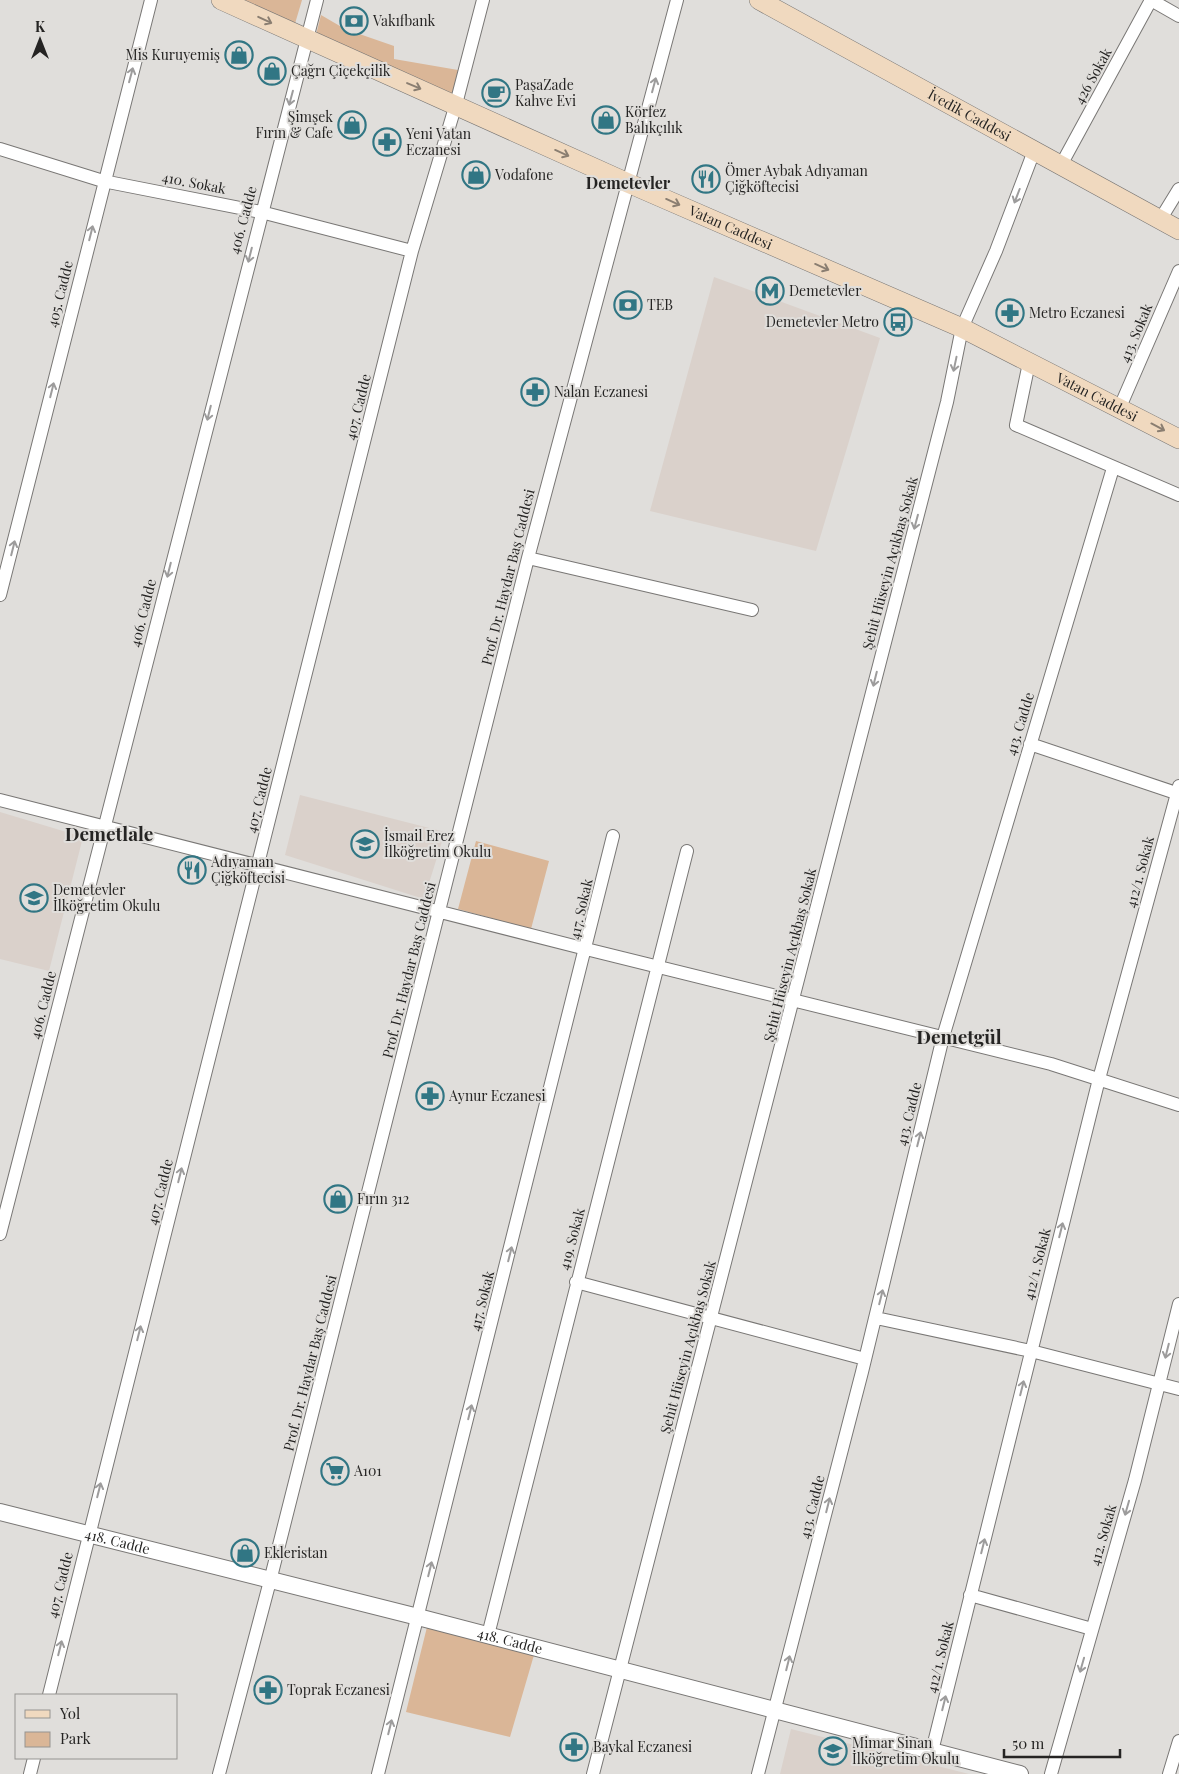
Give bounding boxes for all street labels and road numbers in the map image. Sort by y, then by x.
street label: 426 Sokak [1069,44,1116,107]
street label: İvedik Caddesi [925,84,1015,145]
street label: 410. Sokak [160,167,228,198]
street label: 406. Cadde [224,184,261,256]
street label: Vatan Caddesi [685,200,775,254]
street label: 405. Cadde [42,259,77,329]
street label: 413. Sokak [1115,300,1157,365]
street label: Vatan Caddesi [1052,367,1141,425]
street label: 407. Cadde [340,372,375,442]
street label: Şehit Hüseyin Açıkbaş Sokak [857,474,922,652]
street label: Prof. Dr. Haydar Baş Caddesi [476,487,539,667]
street label: 406. Cadde [125,577,160,649]
street label: 413. Cadde [1001,690,1038,758]
street label: 407. Cadde [241,765,276,835]
street label: 412/1. Sokak [1121,834,1158,910]
street label: Şehit Hüseyin Açıkbaş Sokak [759,866,820,1044]
street label: 417. Sokak [564,876,597,941]
street label: Prof. Dr. Haydar Baş Caddesi [377,880,440,1060]
street label: 406. Cadde [25,969,60,1041]
street label: 413. Cadde [891,1080,926,1148]
street label: 407. Cadde [142,1157,177,1227]
street label: 419. Sokak [554,1205,589,1272]
street label: 412/1. Sokak [1018,1226,1055,1302]
street label: Şehit Hüseyin Açıkbaş Sokak [655,1258,720,1436]
street label: 417. Sokak [465,1268,498,1333]
street label: Prof. Dr. Haydar Baş Caddesi [278,1273,341,1453]
street label: 413. Cadde [794,1473,829,1541]
street label: 412. Sokak [1085,1502,1120,1568]
street label: 418. Cadde [83,1524,152,1558]
street label: 407. Cadde [42,1550,77,1620]
street label: 412/1. Sokak [921,1619,958,1695]
street label: 418. Cadde [476,1623,545,1658]

